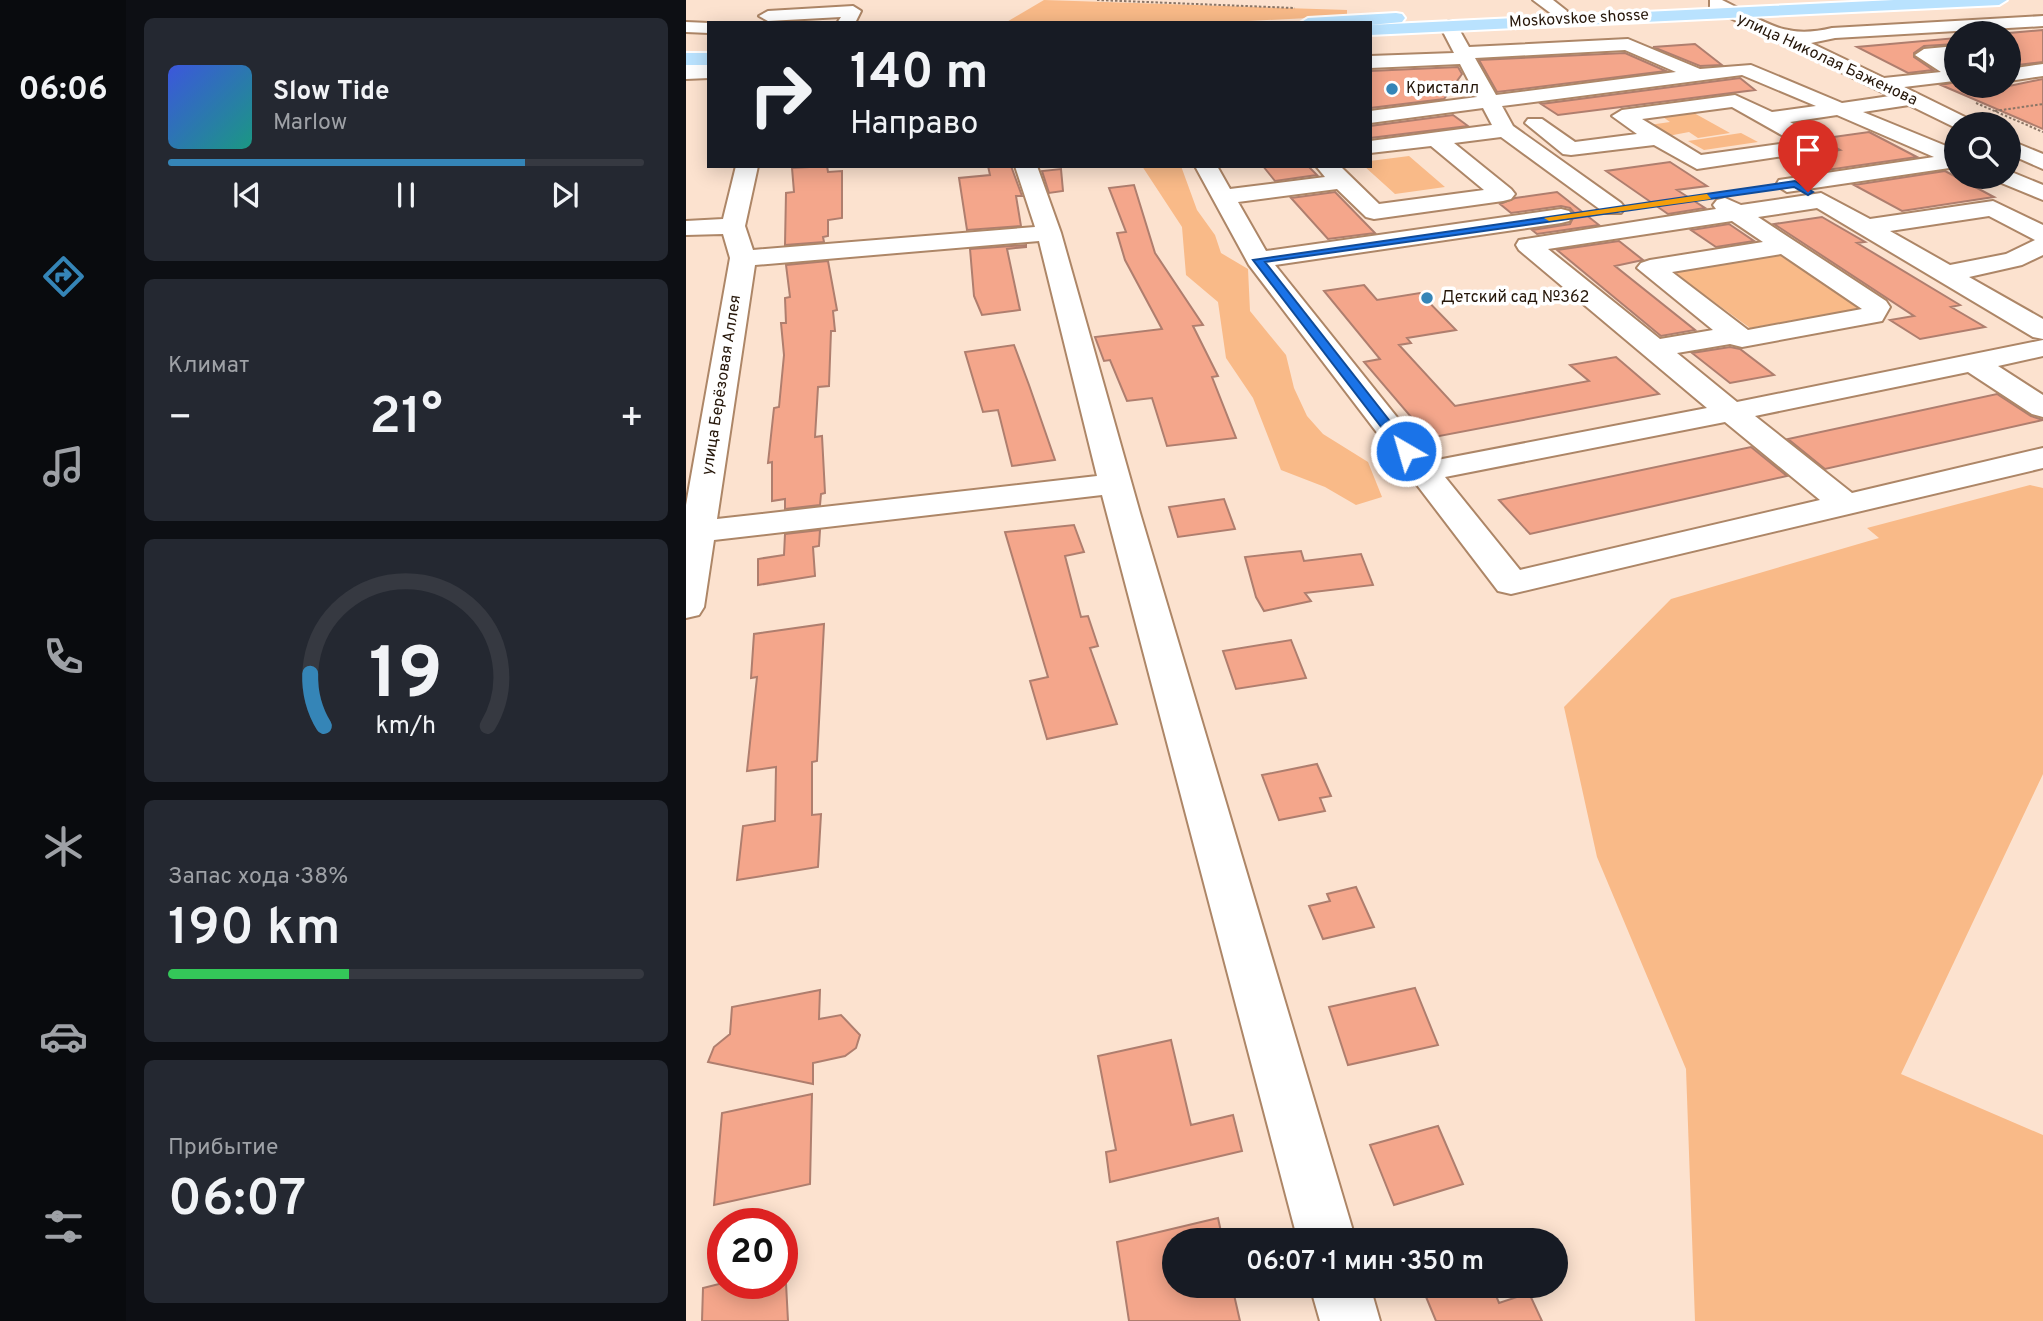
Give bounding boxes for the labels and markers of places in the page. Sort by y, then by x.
place label: Кристалл [1406,79,1479,99]
marker: Кристалл [1384,81,1400,97]
pin [1778,120,1838,192]
place label: Детский сад №362 [1441,288,1589,308]
marker: Детский сад №362 [1419,290,1435,306]

